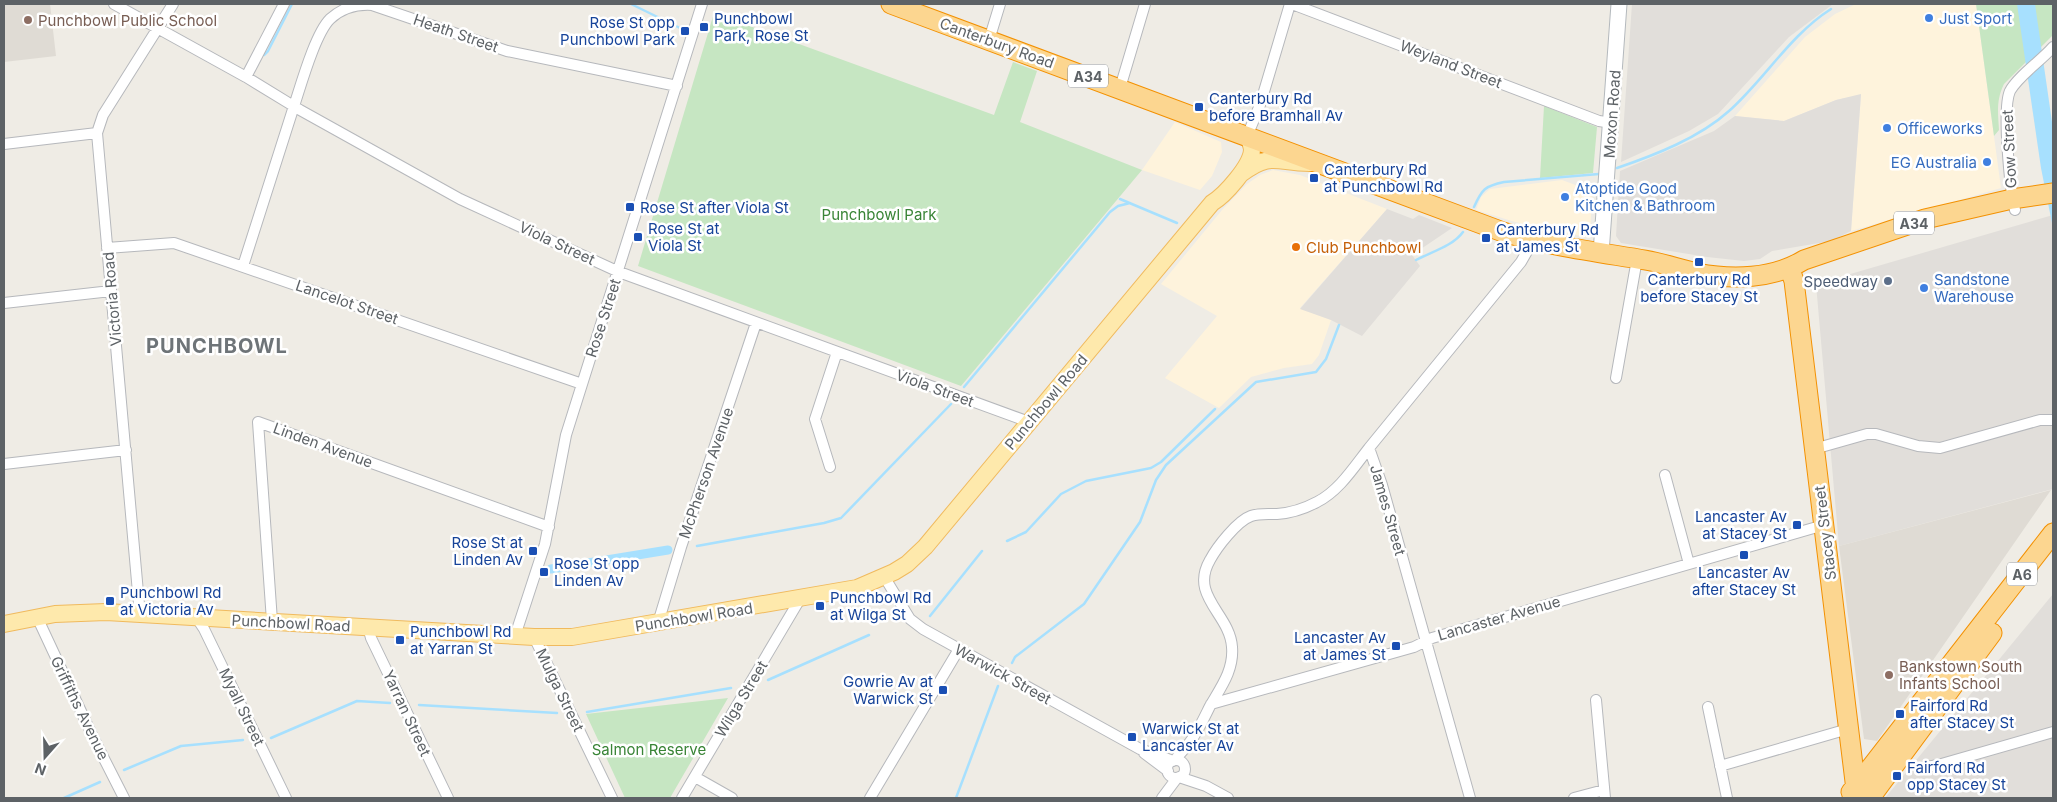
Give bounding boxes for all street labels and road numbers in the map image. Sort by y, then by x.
street label: Heath Street [411,10,501,56]
street label: Canterbury Road [937,13,1057,73]
street label: Weyland Street [1397,36,1505,92]
road number: A34 [1068,64,1108,88]
street label: Moxon Road [1599,69,1625,159]
street label: Gow Street [1997,109,2021,189]
road number: A34 [1894,212,1934,234]
street label: Viola Street [516,217,598,269]
street label: Victoria Road [98,251,126,347]
street label: Lancelot Street [293,276,401,328]
street label: Rose Street [581,276,625,360]
street label: Punchbowl Road [1000,350,1092,454]
street label: Viola Street [893,365,977,411]
street label: McPherson Avenue [675,405,737,541]
street label: Linden Avenue [271,418,375,472]
street label: James Street [1366,463,1410,558]
street label: Stacey Street [1810,485,1840,581]
road number: A6 [2007,562,2037,586]
street label: Lancaster Avenue [1435,591,1563,645]
street label: Punchbowl Road [634,598,754,636]
street label: Punchbowl Road [231,610,351,636]
street label: Warwick Street [951,640,1055,708]
street label: Mulga Street [532,645,588,735]
street label: Griffiths Avenue [47,653,113,763]
street label: Wilga Street [711,657,771,741]
street label: Myall Street [215,665,269,749]
street label: Yarran Street [379,667,435,759]

